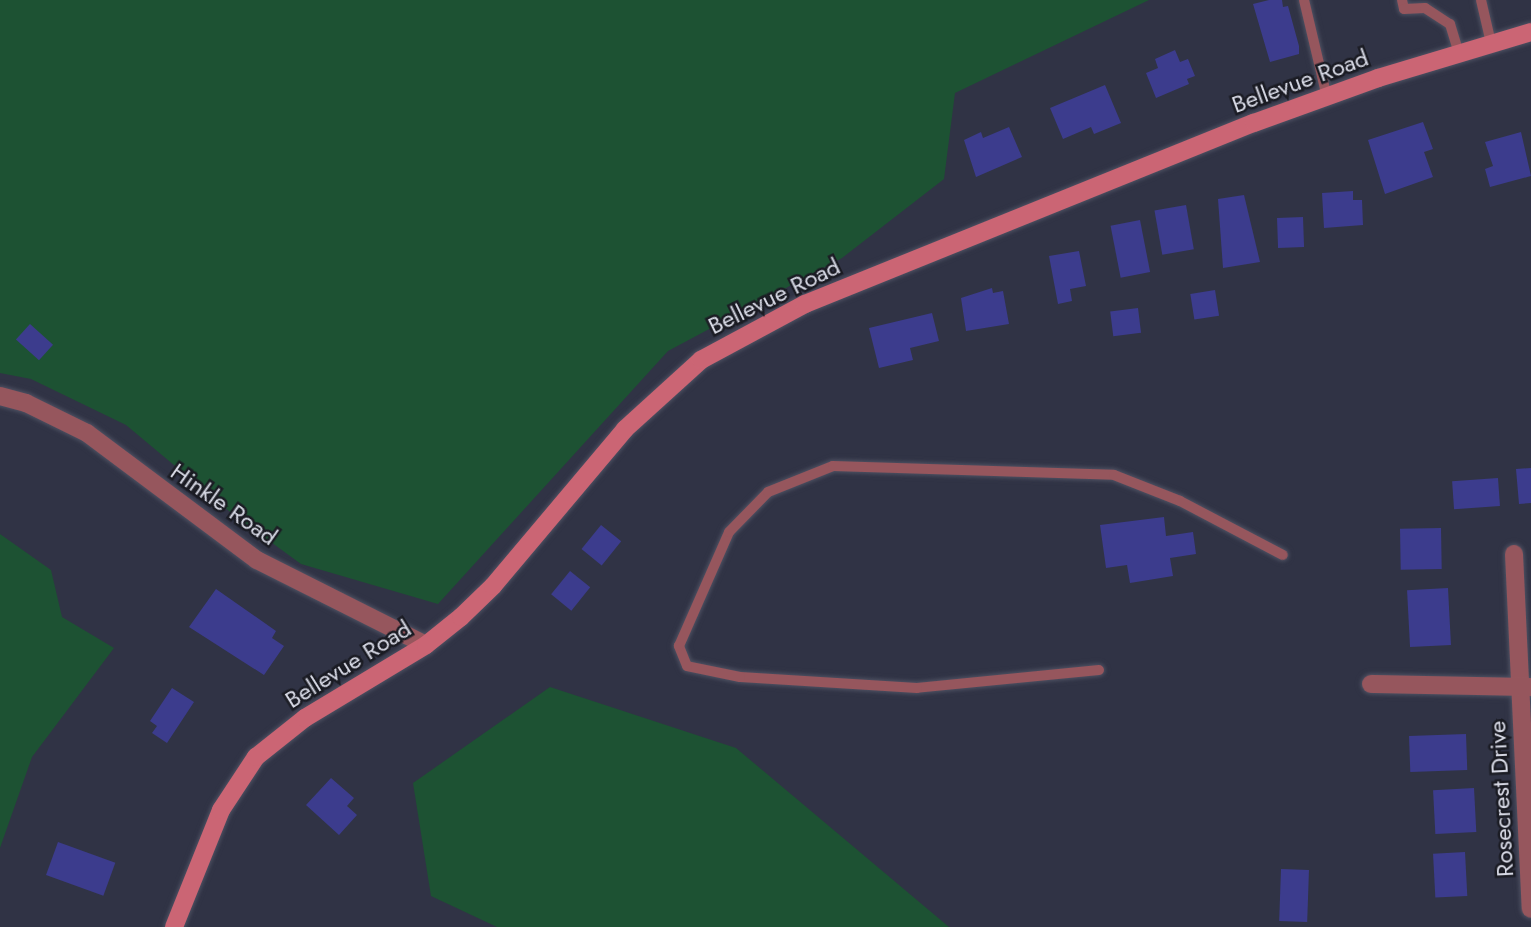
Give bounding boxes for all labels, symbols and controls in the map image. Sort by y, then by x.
street label: Bellevue Road [1228,43,1372,119]
street label: Bellevue Road [703,252,845,340]
street label: Hinkle Road [165,457,283,551]
street label: Bellevue Road [280,614,416,714]
street label: Rosecrest Drive [1483,720,1519,878]

